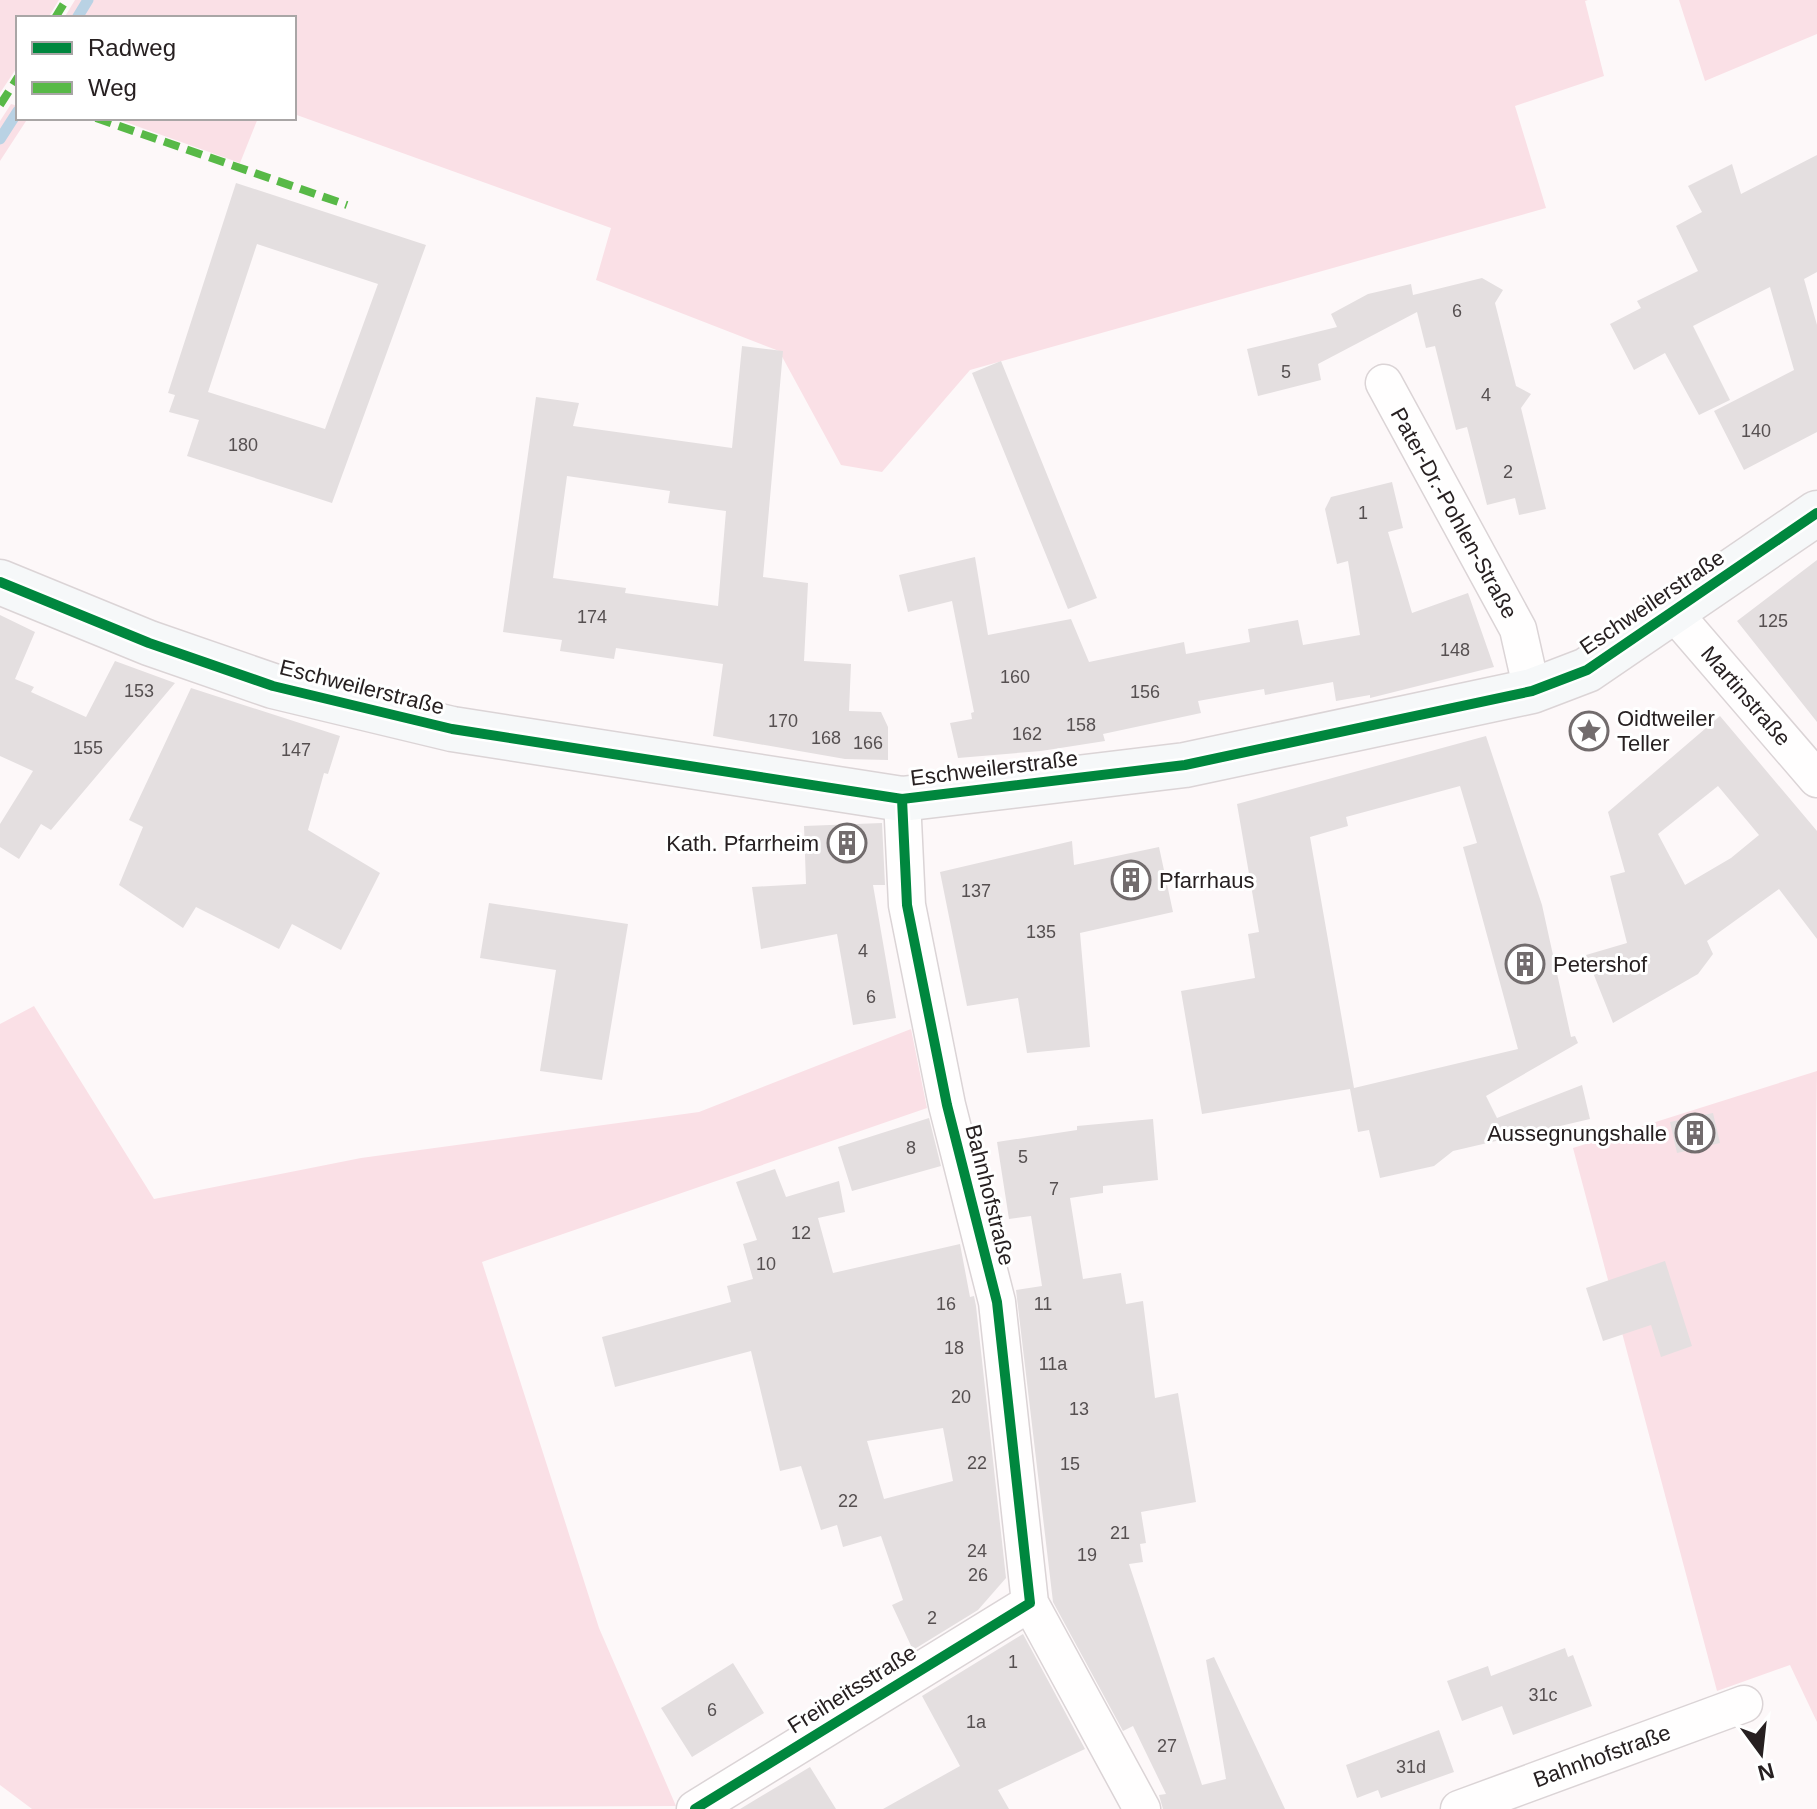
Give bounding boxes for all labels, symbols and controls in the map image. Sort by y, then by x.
legend [16,16,296,120]
text: Radweg [88,34,176,61]
text: Weg [88,74,137,101]
house number: 6 [1452,301,1462,321]
house number: 5 [1281,362,1291,382]
house number: 4 [1481,385,1491,405]
street label: Pater-Dr.-Pohlen-Straße [1386,403,1522,623]
house number: 140 [1741,421,1771,441]
house number: 180 [228,435,258,455]
house number: 2 [1503,462,1513,482]
house number: 1 [1358,503,1368,523]
street label: Eschweilerstraße [1575,544,1729,660]
house number: 174 [577,607,607,627]
house number: 125 [1758,611,1788,631]
house number: 148 [1440,640,1470,660]
street label: Martinstraße [1696,641,1796,751]
street label: Eschweilerstraße [277,654,447,720]
house number: 160 [1000,667,1030,687]
house number: 153 [124,681,154,701]
house number: 156 [1130,682,1160,702]
place label: Oidtweiler Teller [1617,706,1715,756]
place icon: Oidtweiler Teller [1568,710,1610,752]
house number: 170 [768,711,798,731]
house number: 158 [1066,715,1096,735]
house number: 162 [1012,724,1042,744]
house number: 168 [811,728,841,748]
house number: 166 [853,733,883,753]
house number: 155 [73,738,103,758]
house number: 147 [281,740,311,760]
street label: Eschweilerstraße [909,745,1079,791]
building icon: Kath. Pfarrheim [826,822,868,864]
place label: Kath. Pfarrheim [666,831,819,856]
building icon: Pfarrhaus [1110,859,1152,901]
place label: Pfarrhaus [1159,868,1254,893]
house number: 137 [961,881,991,901]
house number: 135 [1026,922,1056,942]
house number: 4 [858,941,868,961]
building icon: Petershof [1504,943,1546,985]
place label: Petershof [1553,952,1648,977]
house number: 6 [866,987,876,1007]
building icon: Aussegnungshalle [1674,1112,1716,1154]
place label: Aussegnungshalle [1487,1121,1667,1146]
street label: Bahnhofstraße [960,1122,1020,1268]
house number: 8 [906,1138,916,1158]
house number: 5 [1018,1147,1028,1167]
house number: 7 [1049,1179,1059,1199]
house number: 12 [791,1223,811,1243]
house number: 10 [756,1254,776,1274]
house number: 16 [936,1294,956,1314]
house number: 11 [1034,1294,1052,1314]
house number: 18 [944,1338,964,1358]
house number: 11a [1039,1354,1068,1374]
house number: 20 [951,1387,971,1407]
house number: 13 [1069,1399,1089,1419]
house number: 22 [967,1453,987,1473]
house number: 15 [1060,1454,1080,1474]
house number: 22 [838,1491,858,1511]
house number: 21 [1110,1523,1130,1543]
house number: 24 [967,1541,987,1561]
house number: 19 [1077,1545,1097,1565]
house number: 26 [968,1565,988,1585]
house number: 2 [927,1608,937,1628]
street label: Freiheitsstraße [783,1640,921,1738]
house number: 1 [1008,1652,1018,1672]
house number: 31c [1528,1685,1558,1705]
house number: 6 [707,1700,717,1720]
house number: 1a [966,1712,987,1732]
north arrow [1721,1713,1801,1793]
street label: Bahnhofstraße [1530,1720,1674,1792]
house number: 27 [1157,1736,1177,1756]
house number: 31d [1396,1757,1426,1777]
text: N [1755,1758,1777,1786]

